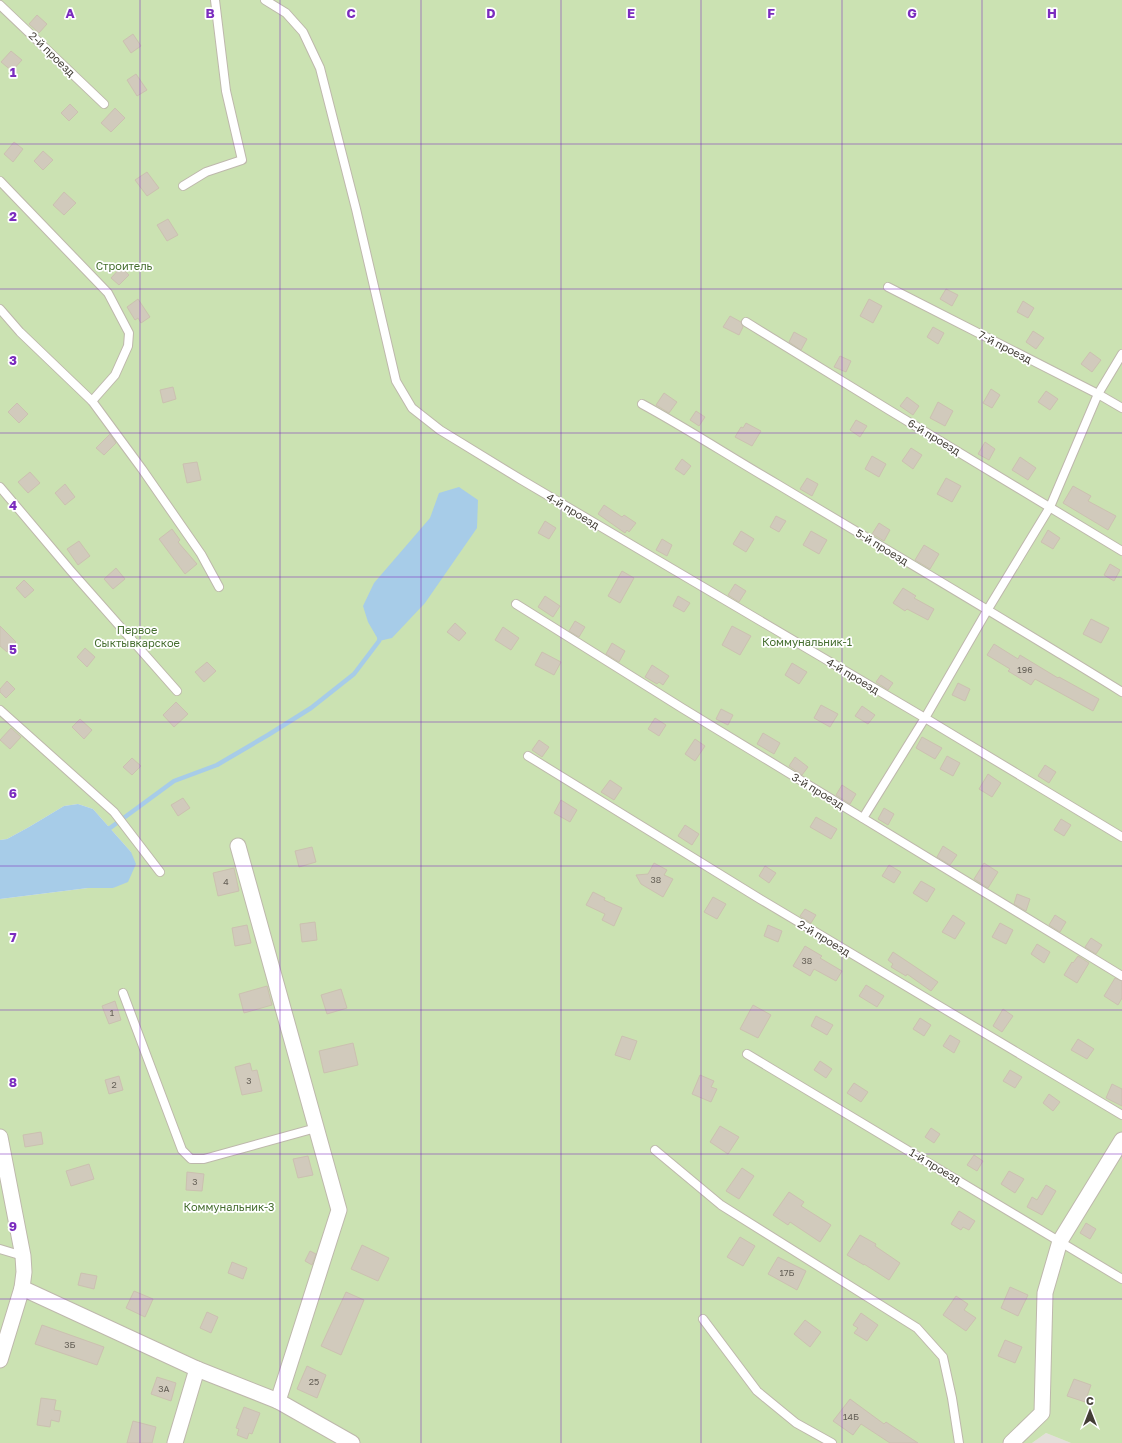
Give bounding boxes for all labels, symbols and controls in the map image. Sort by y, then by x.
text: A [65,5,75,21]
text: B [205,5,215,21]
text: C [346,5,356,21]
text: D [486,5,496,21]
text: E [627,5,635,21]
text: F [767,5,775,21]
text: G [907,5,917,21]
text: H [1047,5,1057,21]
street label: 2-й проезд [27,29,78,79]
text: 1 [10,64,17,80]
text: 2 [9,208,17,224]
park label: Строитель [96,259,153,272]
street label: 7-й проезд [976,328,1034,366]
text: 3 [9,352,17,368]
street label: 6-й проезд [906,416,963,458]
street label: 4-й проезд [545,490,602,532]
text: 4 [9,497,17,513]
street label: 5-й проезд [854,526,911,567]
park label: Первое Сыктывкарское [94,623,180,649]
park label: Коммунальник-1 [762,635,852,648]
text: 5 [9,641,17,657]
street label: 4-й проезд [825,655,882,697]
house number: 196 [1017,664,1033,675]
street label: 3-й проезд [790,770,847,811]
text: 6 [9,785,17,801]
house number: 38 [651,874,661,885]
house number: 4 [223,876,229,887]
street label: 2-й проезд [796,917,853,958]
text: 7 [9,929,17,945]
house number: 38 [802,955,812,966]
house number: 1 [110,1007,115,1018]
text: 8 [9,1074,17,1090]
house number: 3 [246,1075,252,1086]
house number: 2 [111,1079,117,1090]
street label: 1-й проезд [907,1145,964,1186]
house number: 3 [192,1176,198,1187]
park label: Коммунальник-3 [183,1200,275,1213]
text: 9 [9,1218,17,1234]
house number: 17Б [779,1267,795,1278]
house number: 3Б [64,1339,76,1350]
house number: 25 [309,1376,319,1387]
house number: 3А [158,1383,170,1394]
north arrow [1070,1391,1110,1431]
text: С [1086,1394,1094,1407]
house number: 14Б [843,1411,859,1422]

